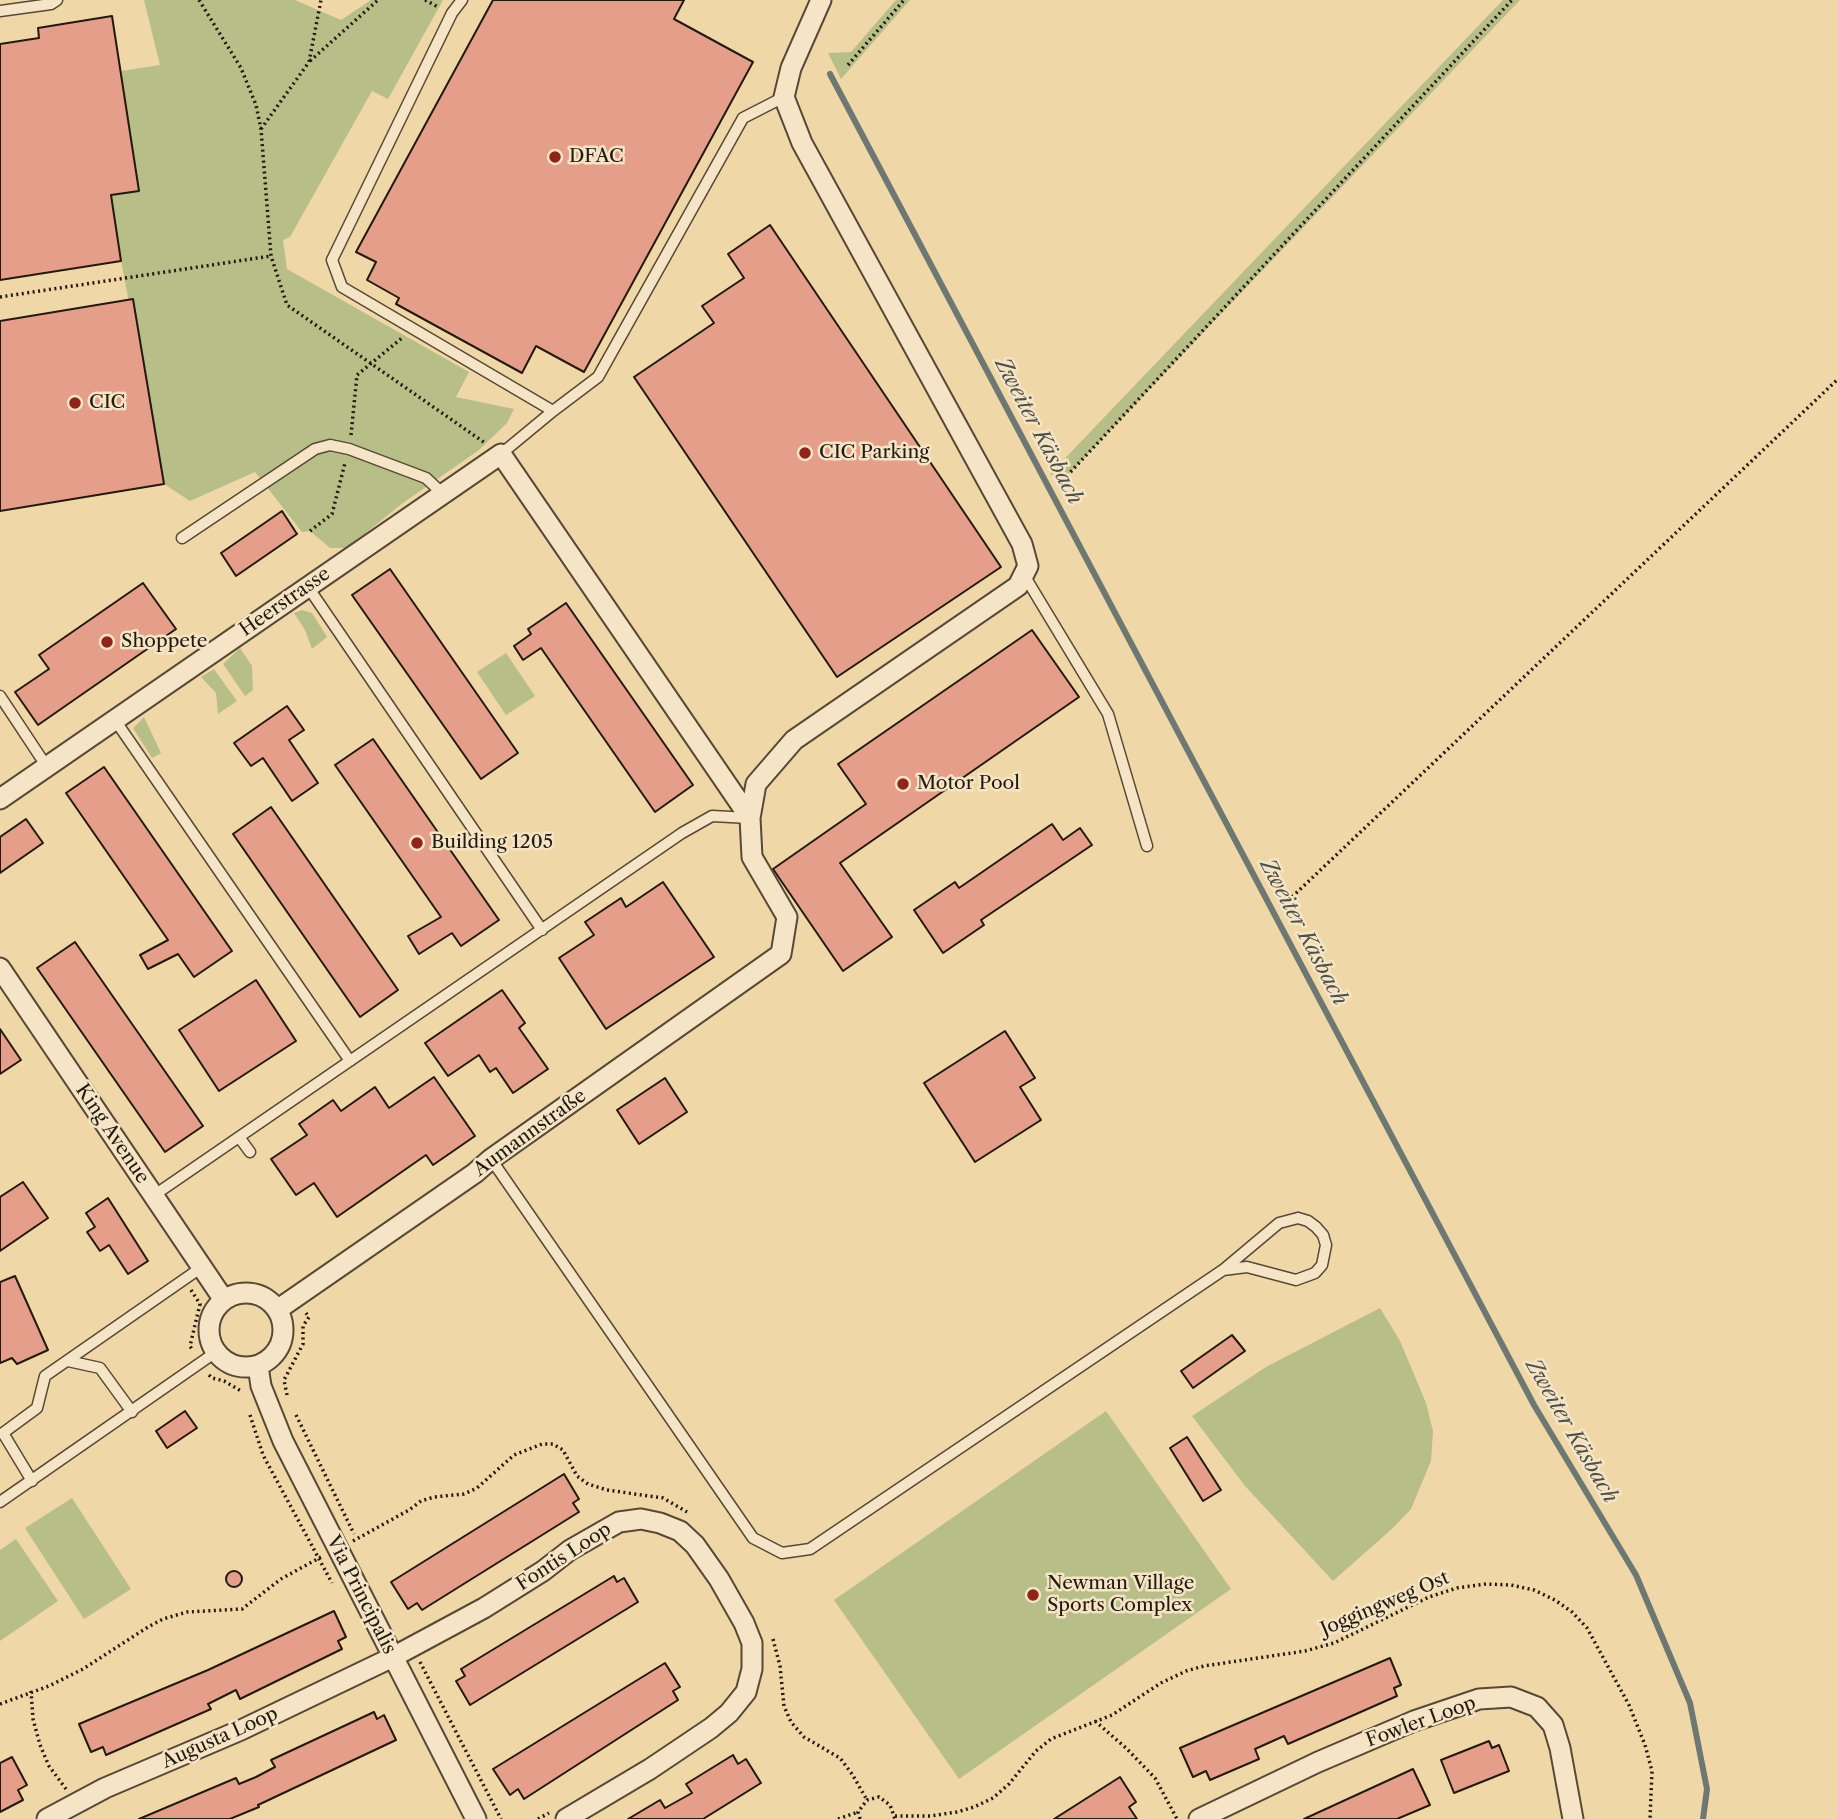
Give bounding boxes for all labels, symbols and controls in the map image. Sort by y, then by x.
place label: DFAC [569,146,624,168]
marker: DFAC [547,149,563,165]
water label: Zweiter Käsbach [989,353,1087,509]
place label: CIC [89,392,125,414]
marker: CIC [67,395,83,411]
place label: CIC Parking [819,442,929,464]
marker: CIC Parking [797,445,813,461]
street label: Heerstrasse [235,563,335,641]
place label: Shoppete [121,631,207,653]
marker: Shoppete [99,634,115,650]
place label: Motor Pool [917,773,1020,795]
marker: Motor Pool [895,776,911,792]
place label: Building 1205 [431,832,553,854]
marker: Building 1205 [409,835,425,851]
water label: Zweiter Käsbach [1254,854,1352,1010]
street label: King Avenue [70,1080,154,1188]
street label: Aumannstraße [469,1084,591,1182]
water label: Zweiter Käsbach [1519,1354,1623,1508]
street label: Fontis Loop [512,1518,616,1596]
street label: Via Principalis [321,1532,401,1658]
street label: Joggingweg Ost [1317,1567,1453,1641]
place label: Newman Village Sports Complex [1047,1573,1194,1617]
marker: Newman Village Sports Complex [1025,1587,1041,1603]
street label: Fowler Loop [1363,1692,1479,1752]
street label: Augusta Loop [158,1702,282,1774]

